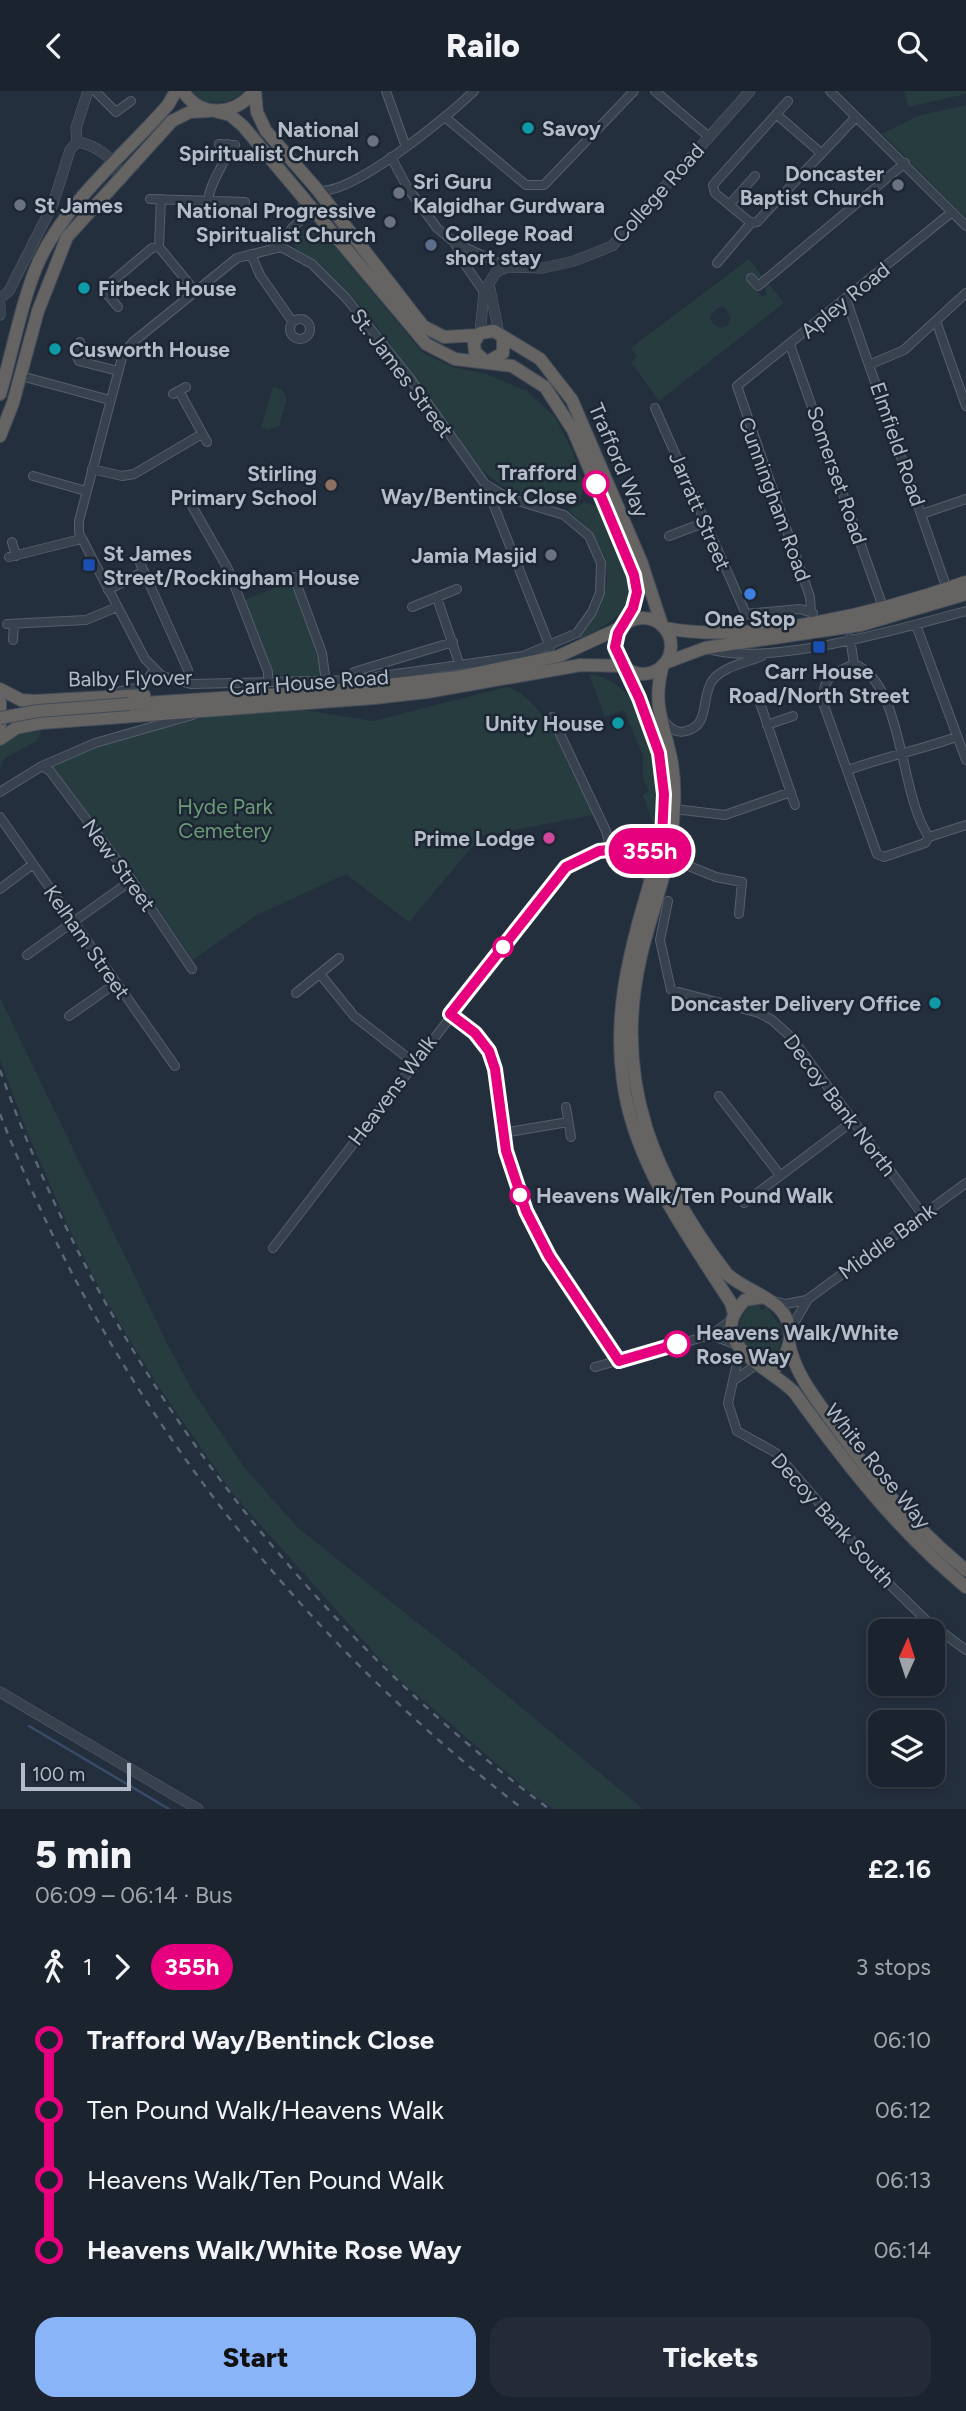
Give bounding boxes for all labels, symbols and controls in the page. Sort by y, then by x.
icon: back [35,27,73,65]
text: Railo [446,27,520,65]
icon: search [893,27,931,65]
place label: Savoy [542,116,602,141]
place label: National Spiritualist Church [179,117,359,166]
marker: Savoy [520,120,536,136]
marker: National Spiritualist Church [365,133,381,149]
street label: College Road [607,138,709,248]
place label: Doncaster Baptist Church [740,161,884,210]
place label: Sri Guru Kalgidhar Gurdwara [413,169,605,218]
marker: Doncaster Baptist Church [890,177,906,193]
marker: Sri Guru Kalgidhar Gurdwara [391,185,407,201]
place label: St James [34,193,123,218]
marker: St James [12,197,28,213]
place label: National Progressive Spiritualist Church [176,198,376,247]
marker: National Progressive Spiritualist Church [382,214,398,230]
place label: College Road short stay [445,221,573,270]
marker: College Road short stay [423,237,439,253]
street label: Apley Road [796,257,894,343]
place label: Firbeck House [98,276,237,301]
marker: Firbeck House [76,280,92,296]
street label: St. James Street [345,304,459,442]
place label: Cusworth House [69,337,230,362]
marker: Cusworth House [47,341,63,357]
street label: Elmfield Road [865,379,931,509]
street label: Trafford Way [584,399,654,521]
street label: Somerset Road [802,403,872,547]
street label: Cunningham Road [734,413,816,585]
street label: Jarratt Street [664,448,736,574]
place label: Trafford Way/Bentinck Close [381,460,577,509]
place label: Stirling Primary School [171,461,317,510]
marker: Trafford Way/Bentinck Close [583,471,609,497]
marker: Stirling Primary School [323,477,339,493]
place label: St James Street/Rockingham House [103,541,360,590]
place label: Jamia Masjid [411,543,537,568]
marker: Jamia Masjid [543,547,559,563]
marker: St James Street/Rockingham House [81,557,97,573]
marker: One Stop [742,586,758,602]
place label: One Stop [705,606,795,631]
marker: Carr House Road/North Street [811,639,827,655]
place label: Carr House Road/North Street [728,659,910,708]
street label: Balby Flyover [68,664,192,692]
street label: Carr House Road [228,664,390,700]
place label: Unity House [485,711,604,736]
marker: Unity House [610,715,626,731]
park label: Hyde Park Cemetery [177,794,274,843]
street label: New Street [77,814,161,916]
place label: Prime Lodge [414,826,535,851]
line badge: 355h [601,828,699,874]
marker: Prime Lodge [541,830,557,846]
text: 355h [623,836,677,865]
street label: Kelham Street [39,880,135,1004]
unlabelled marker [493,937,513,957]
place label: Doncaster Delivery Office [670,991,921,1016]
marker: Doncaster Delivery Office [927,995,943,1011]
street label: Heavens Walk [342,1029,442,1150]
street label: Decoy Bank North [778,1029,902,1181]
place label: Heavens Walk/Ten Pound Walk [536,1183,834,1208]
marker: Heavens Walk/Ten Pound Walk [510,1185,530,1205]
street label: Middle Bank [834,1197,941,1285]
place label: Heavens Walk/White Rose Way [696,1320,899,1369]
marker: Heavens Walk/White Rose Way [664,1331,690,1357]
street label: White Rose Way [820,1398,936,1534]
street label: Decoy Bank South [766,1448,900,1592]
north arrow [868,1619,945,1696]
map controls [868,1619,945,1787]
button: layers [868,1710,945,1787]
scale bar [21,1760,131,1792]
text: 100 m [32,1763,85,1786]
text: 5 min [35,1832,132,1878]
text: £2.16 [868,1853,931,1885]
text: 06:09 – 06:14 · Bus [35,1881,233,1909]
icon: walk [35,1948,73,1986]
icon: forward [103,1948,141,1986]
text: 355h [165,1952,219,1981]
text: 1 [83,1953,93,1981]
text: 3 stops [856,1953,931,1981]
text: Trafford Way/Bentinck Close [87,2024,434,2056]
text: 06:10 [873,2026,931,2054]
text: Ten Pound Walk/Heavens Walk [87,2094,444,2126]
text: 06:12 [875,2096,931,2124]
text: Heavens Walk/Ten Pound Walk [87,2164,444,2196]
text: 06:13 [875,2166,931,2194]
text: Heavens Walk/White Rose Way [87,2234,462,2266]
text: 06:14 [874,2236,931,2264]
button: Start [35,2317,476,2397]
button: Tickets [490,2317,931,2397]

